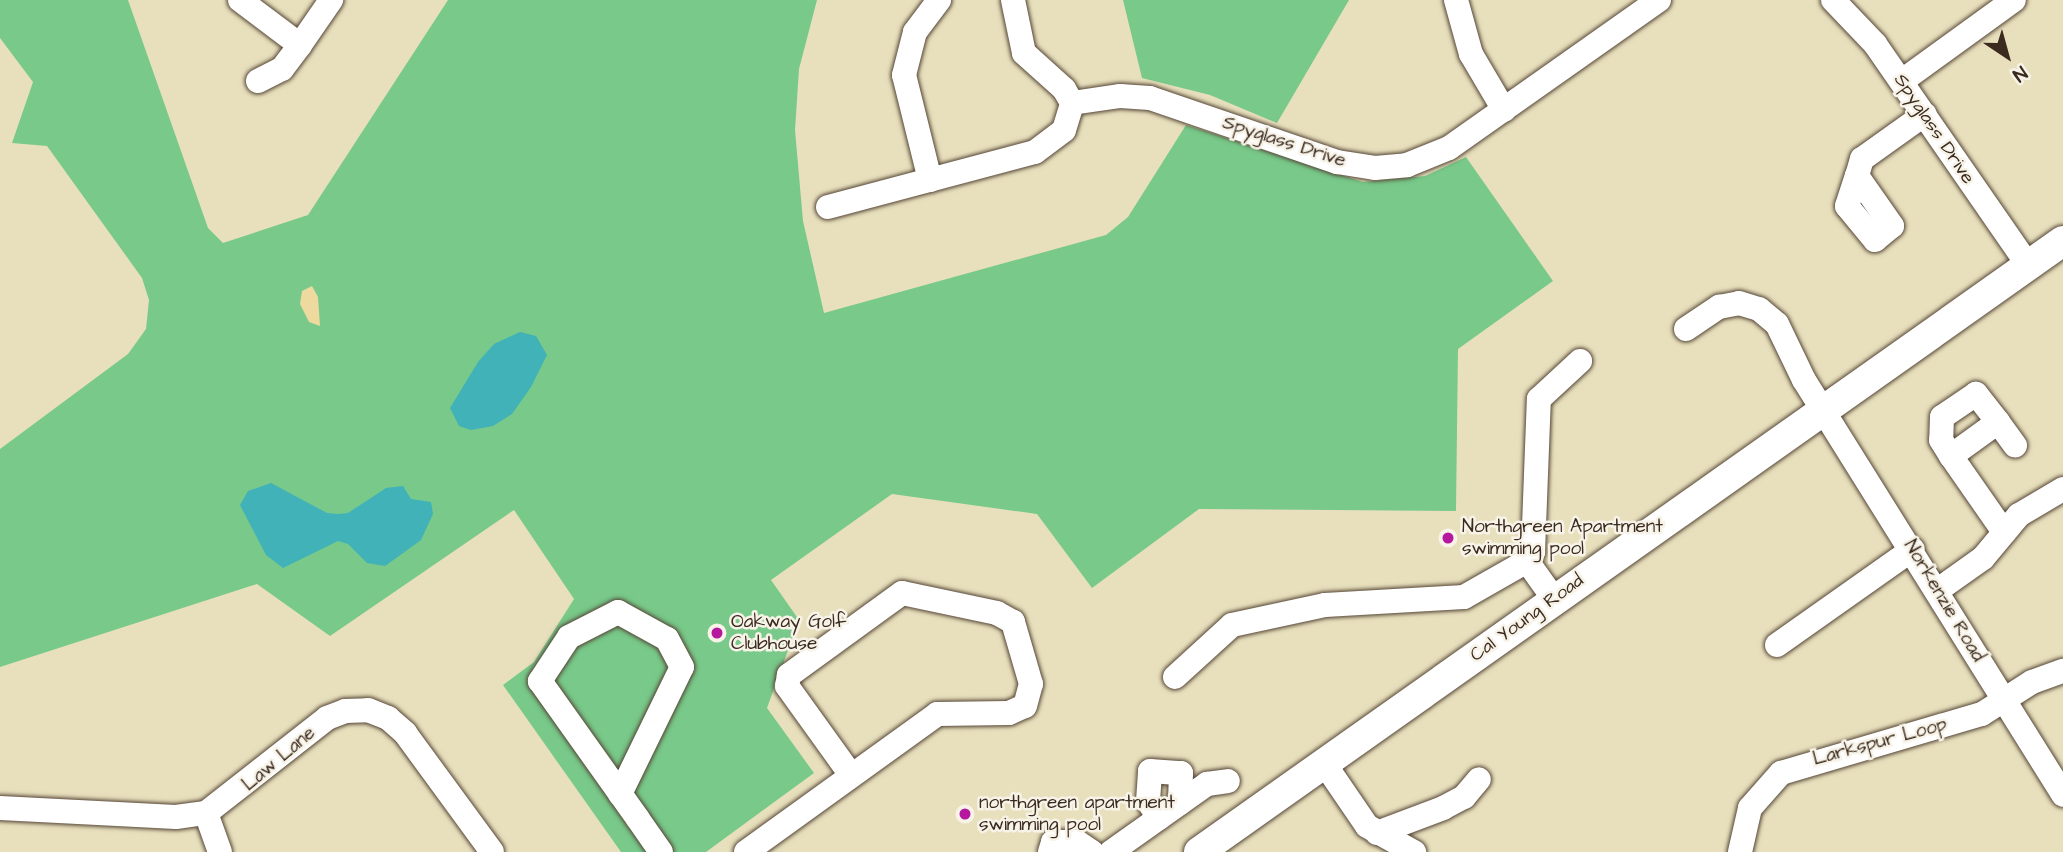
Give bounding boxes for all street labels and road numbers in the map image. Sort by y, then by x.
street label: Spyglass Drive [1889,70,1979,188]
street label: Spyglass Drive [1220,111,1348,173]
street label: Norkenzie Road [1899,536,1989,666]
street label: Cal Young Road [1466,569,1588,667]
street label: Larkspur Loop [1810,713,1950,771]
street label: Law Lane [238,722,320,796]

